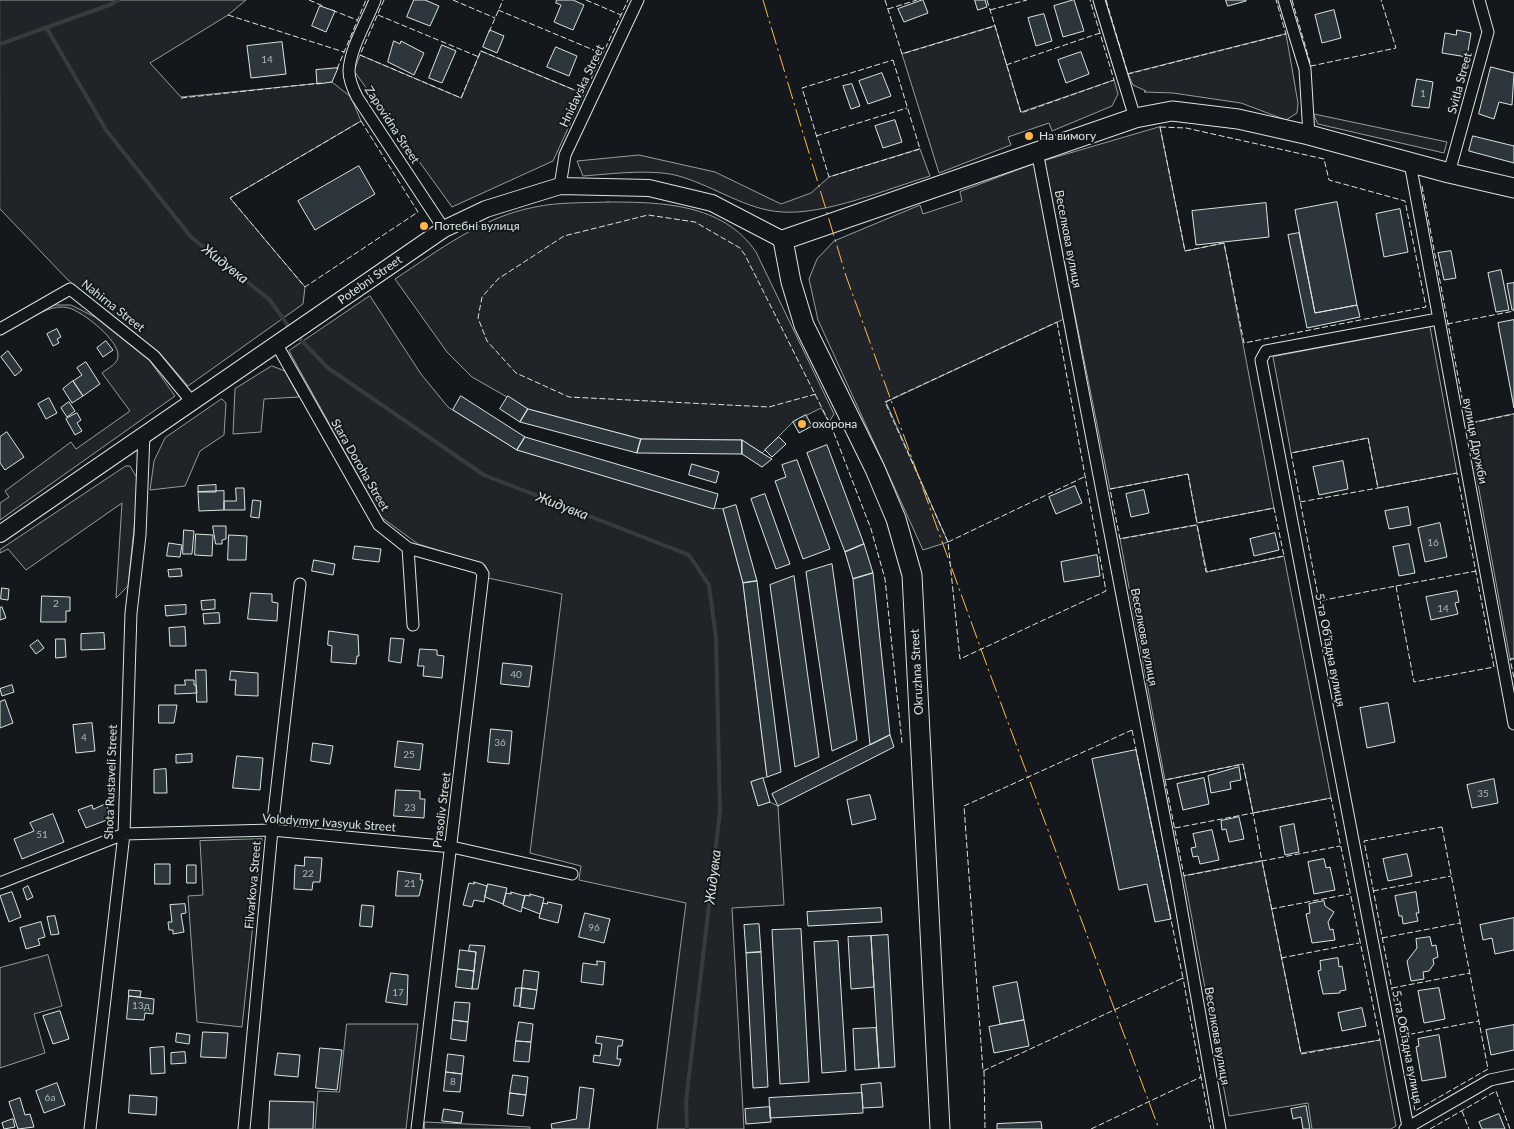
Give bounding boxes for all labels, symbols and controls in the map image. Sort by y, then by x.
street label: Hnidavska Street [557,43,607,129]
street label: Svitla Street [1445,51,1475,115]
house number: 14 [261,54,273,66]
street label: Zapovidna Street [362,83,422,167]
house number: 1 [1420,88,1426,100]
place label: На вимогу [1039,129,1096,143]
marker: На вимогу [1023,130,1035,142]
street label: Веселкова вулиця [1051,189,1085,289]
place label: Потебні вулиця [434,219,520,233]
marker: Потебні вулиця [418,220,430,232]
water label: Жидувка [198,241,252,287]
street label: Potebni Street [335,253,405,307]
street label: Nahirna Street [79,277,147,335]
street label: вулиця Дружби [1460,397,1490,485]
street label: Stara Doroha Street [328,416,392,514]
place label: охорона [812,417,857,431]
marker: охорона [796,418,808,430]
water label: Жидувка [533,488,591,524]
house number: 16 [1427,537,1439,549]
street label: Веселкова вулиця [1127,587,1161,687]
street label: 5-та Обʼїздна вулиця [1312,592,1348,708]
house number: 2 [53,598,59,610]
house number: 14 [1437,603,1449,615]
street label: Okruzhna Street [908,629,926,715]
house number: 40 [510,669,522,681]
street label: Shota Rustaveli Street [102,724,120,840]
house number: 4 [81,732,87,744]
house number: 36 [494,737,506,749]
house number: 25 [403,749,415,761]
street label: Prasoliv Street [430,771,454,849]
house number: 35 [1477,788,1489,800]
house number: 23 [404,802,416,814]
street label: Volodymyr Ivasyuk Street [262,811,396,835]
house number: 51 [36,829,48,841]
street label: Filvarkova Street [242,841,264,929]
water label: Жидувка [701,849,725,905]
house number: 22 [302,868,314,880]
house number: 21 [404,878,416,890]
house number: 96 [588,922,600,934]
street label: Веселкова вулиця [1201,986,1233,1086]
house number: 17 [392,987,404,999]
street label: 5-та Обʼїздна вулиця [1389,989,1425,1105]
house number: 13д [132,1000,150,1012]
house number: 8 [450,1076,456,1088]
house number: 6а [45,1092,55,1104]

